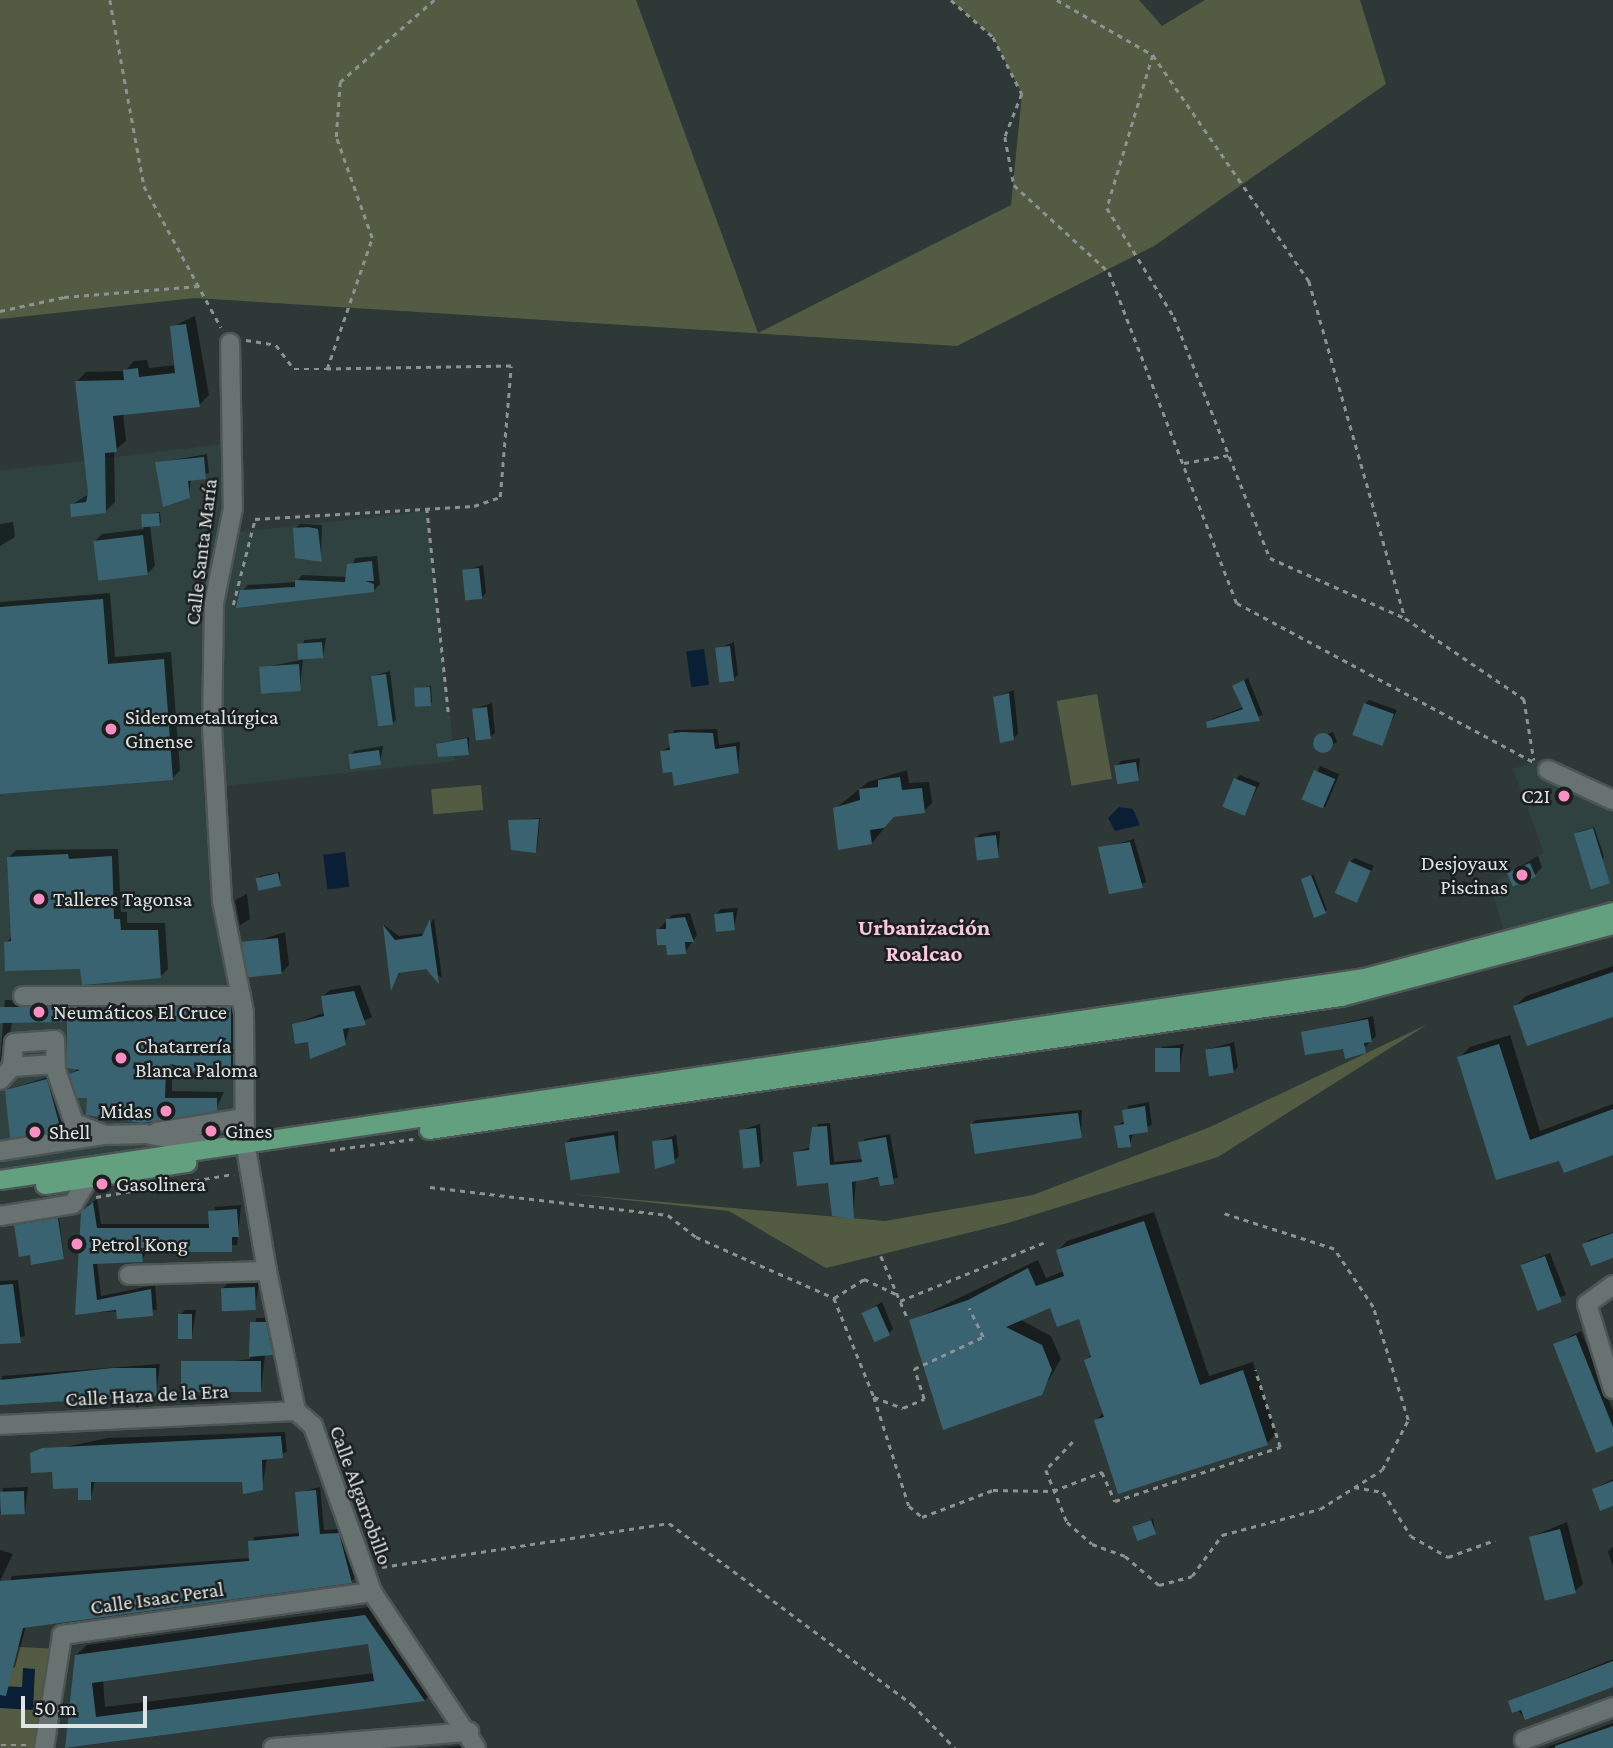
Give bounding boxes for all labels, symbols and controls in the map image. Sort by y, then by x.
street label: Calle Santa María [180,477,222,627]
place label: Siderometalúrgica Ginense [125,704,279,754]
marker: Siderometalúrgica Ginense [103,721,119,737]
place label: C2I [1521,783,1550,809]
marker: C2I [1556,788,1572,804]
place label: Desjoyaux Piscinas [1421,850,1508,900]
marker: Desjoyaux Piscinas [1514,867,1530,883]
place label: Talleres Tagonsa [53,886,192,912]
marker: Talleres Tagonsa [31,891,47,907]
district label: Urbanización Roalcao [858,913,990,967]
place label: Neumáticos El Cruce [53,999,227,1025]
marker: Neumáticos El Cruce [31,1004,47,1020]
place label: Chatarrería Blanca Paloma [135,1033,258,1083]
marker: Chatarrería Blanca Paloma [113,1050,129,1066]
place label: Midas [100,1098,152,1124]
marker: Midas [158,1103,174,1119]
place label: Gines [225,1118,273,1144]
place label: Shell [49,1119,90,1145]
marker: Gines [203,1123,219,1139]
marker: Shell [27,1124,43,1140]
place label: Gasolinera [116,1171,206,1197]
marker: Gasolinera [94,1176,110,1192]
place label: Petrol Kong [91,1231,188,1257]
marker: Petrol Kong [69,1236,85,1252]
street label: Calle Haza de la Era [65,1378,229,1412]
street label: Calle Algarrobillo [324,1422,398,1568]
street label: Calle Isaac Peral [89,1576,225,1620]
scale bar [24,1682,150,1726]
text: 50 m [34,1696,77,1720]

